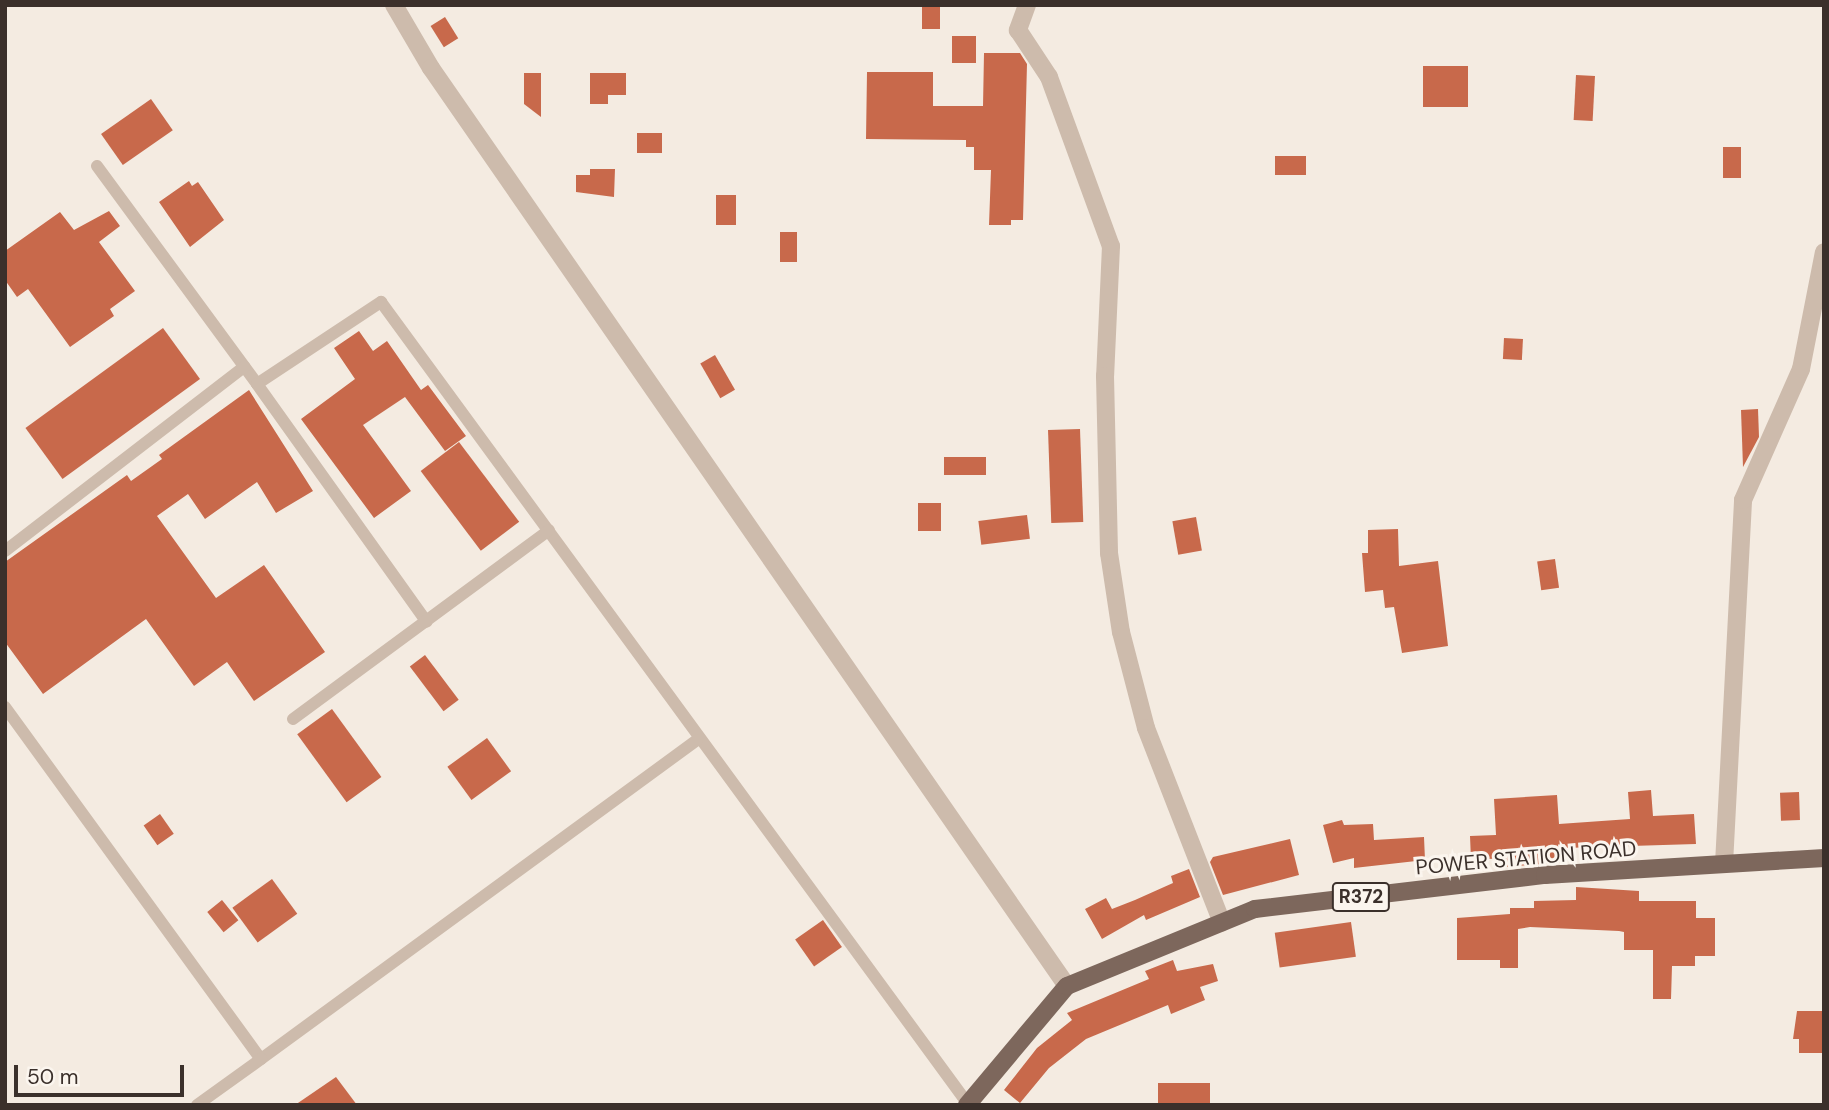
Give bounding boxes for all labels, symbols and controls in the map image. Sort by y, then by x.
street label: POWER STATION ROAD [1415,836,1637,880]
road number: R372 [1331,882,1391,912]
scale bar [18,1050,187,1094]
text: 50 m [27,1063,78,1091]

